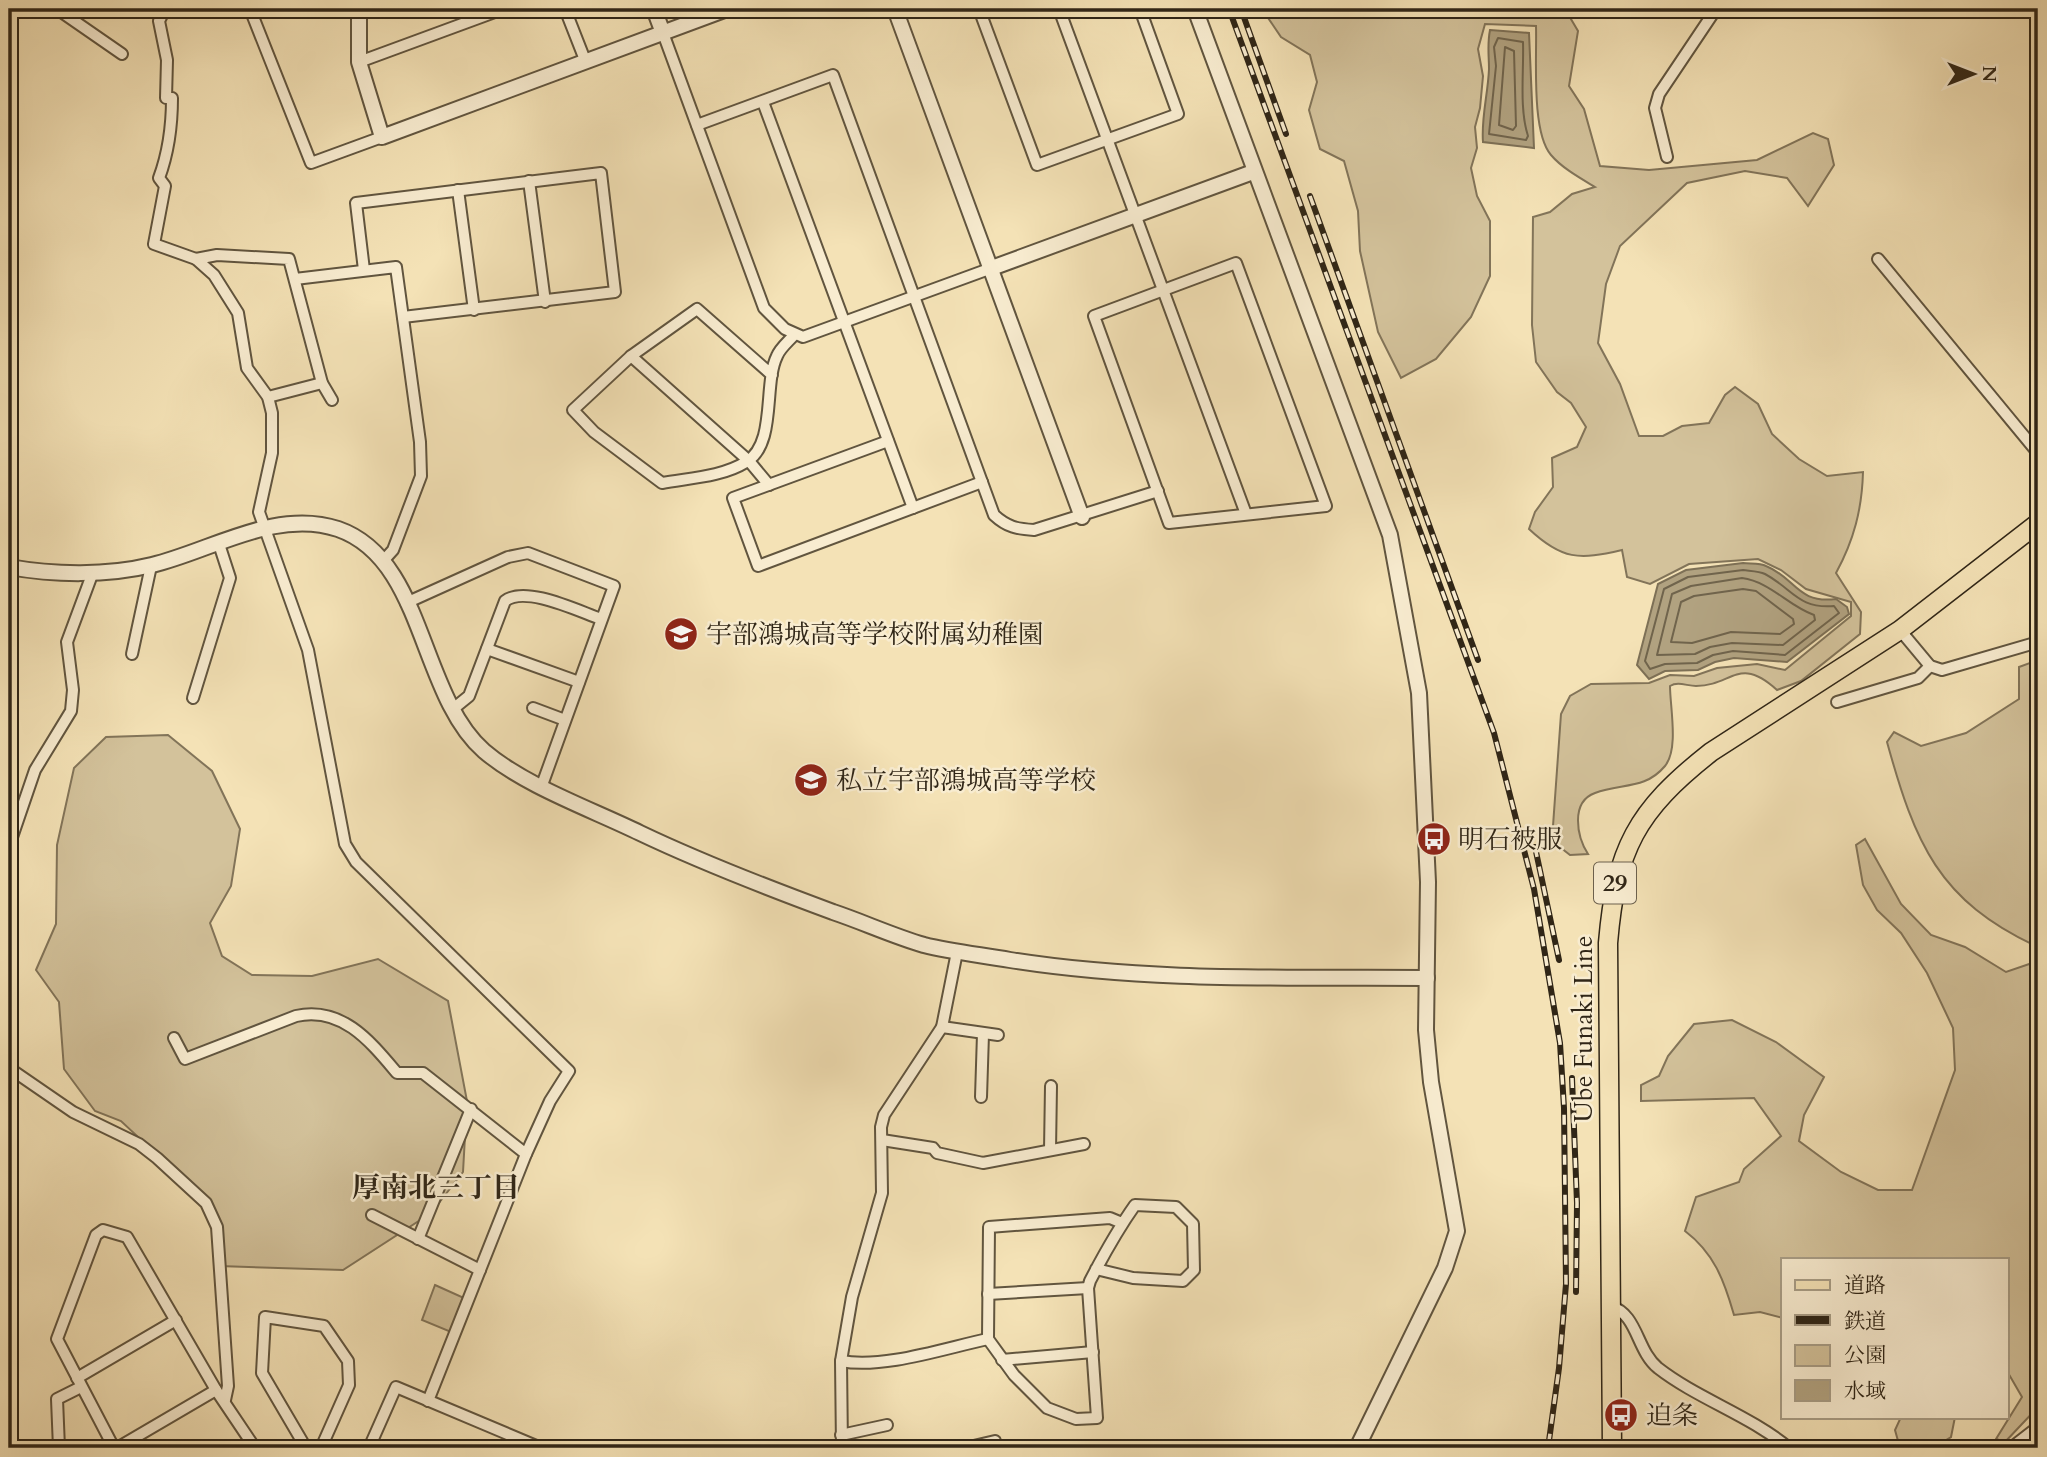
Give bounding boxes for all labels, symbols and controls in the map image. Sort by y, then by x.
north arrow [1938,38,2008,108]
text: N [1976,66,2002,83]
school or university icon: 宇部鴻城高等学校附属幼稚園 [662,615,700,653]
place label: 宇部鴻城高等学校附属幼稚園 [706,617,1044,652]
school or university icon: 私立宇部鴻城高等学校 [792,761,830,799]
place label: 私立宇部鴻城高等学校 [836,763,1096,798]
bus stop icon: 明石被服 [1415,820,1453,858]
place label: 明石被服 [1458,822,1562,857]
road number: 29 [1594,862,1636,903]
street label: Ube Funaki Line [1566,936,1601,1122]
district label: 厚南北三丁目 [352,1169,520,1207]
legend [1781,1258,2008,1418]
text: 道路 [1844,1271,1886,1300]
text: 鉄道 [1844,1307,1886,1336]
text: 公園 [1844,1341,1886,1370]
text: 水域 [1844,1377,1886,1406]
bus stop icon: 迫条 [1602,1396,1640,1434]
place label: 迫条 [1646,1398,1698,1433]

